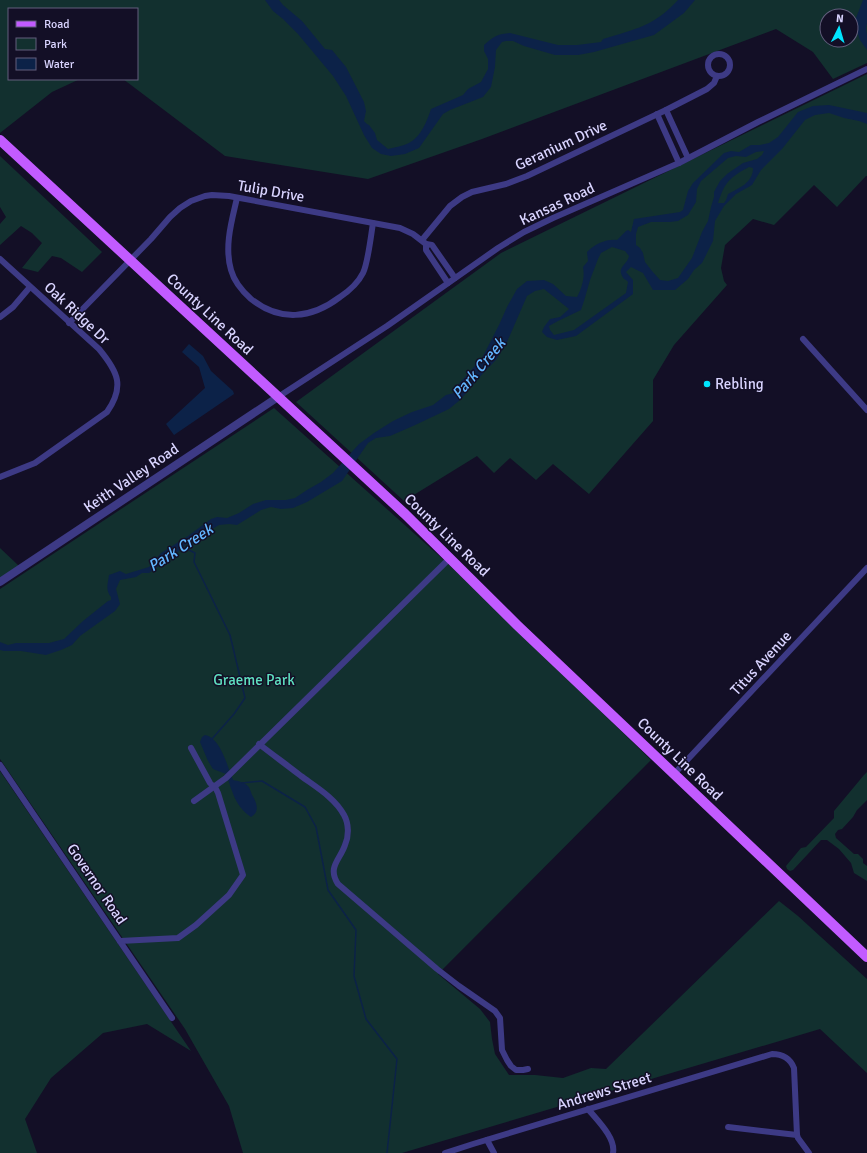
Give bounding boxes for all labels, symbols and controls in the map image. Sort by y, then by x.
legend [8,8,138,80]
north arrow [819,8,859,48]
text: N [835,12,844,25]
text: Road [44,17,70,32]
text: Park [44,37,67,52]
text: Water [44,57,75,72]
street label: Geranium Drive [512,116,610,174]
street label: Tulip Drive [236,176,306,206]
street label: Kansas Road [517,179,597,229]
street label: County Line Road [163,269,257,359]
street label: Oak Ridge Dr [40,278,114,348]
water label: Park Creek [447,333,511,403]
place label: Rebling [715,375,764,393]
marker: Rebling [702,379,712,389]
street label: Keith Valley Road [80,440,182,516]
street label: County Line Road [401,490,493,580]
water label: Park Creek [144,518,218,576]
street label: Titus Avenue [727,627,795,699]
park label: Graeme Park [213,671,295,689]
street label: County Line Road [634,714,726,804]
street label: Governor Road [63,840,131,928]
street label: Andrews Street [555,1068,653,1114]

